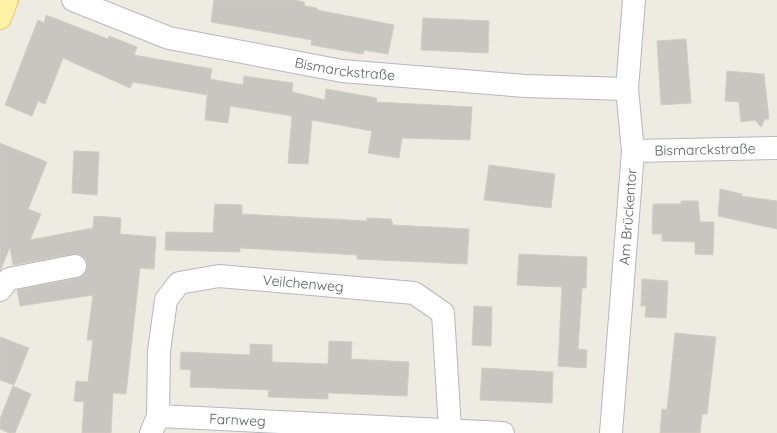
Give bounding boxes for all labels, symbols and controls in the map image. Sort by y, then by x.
street label: Bismarckstraße [293,53,396,84]
street label: Bismarckstraße [654,139,756,160]
street label: Am Brückentor [615,167,641,266]
street label: Veilchenweg [262,271,345,296]
street label: Farnweg [209,410,266,430]

